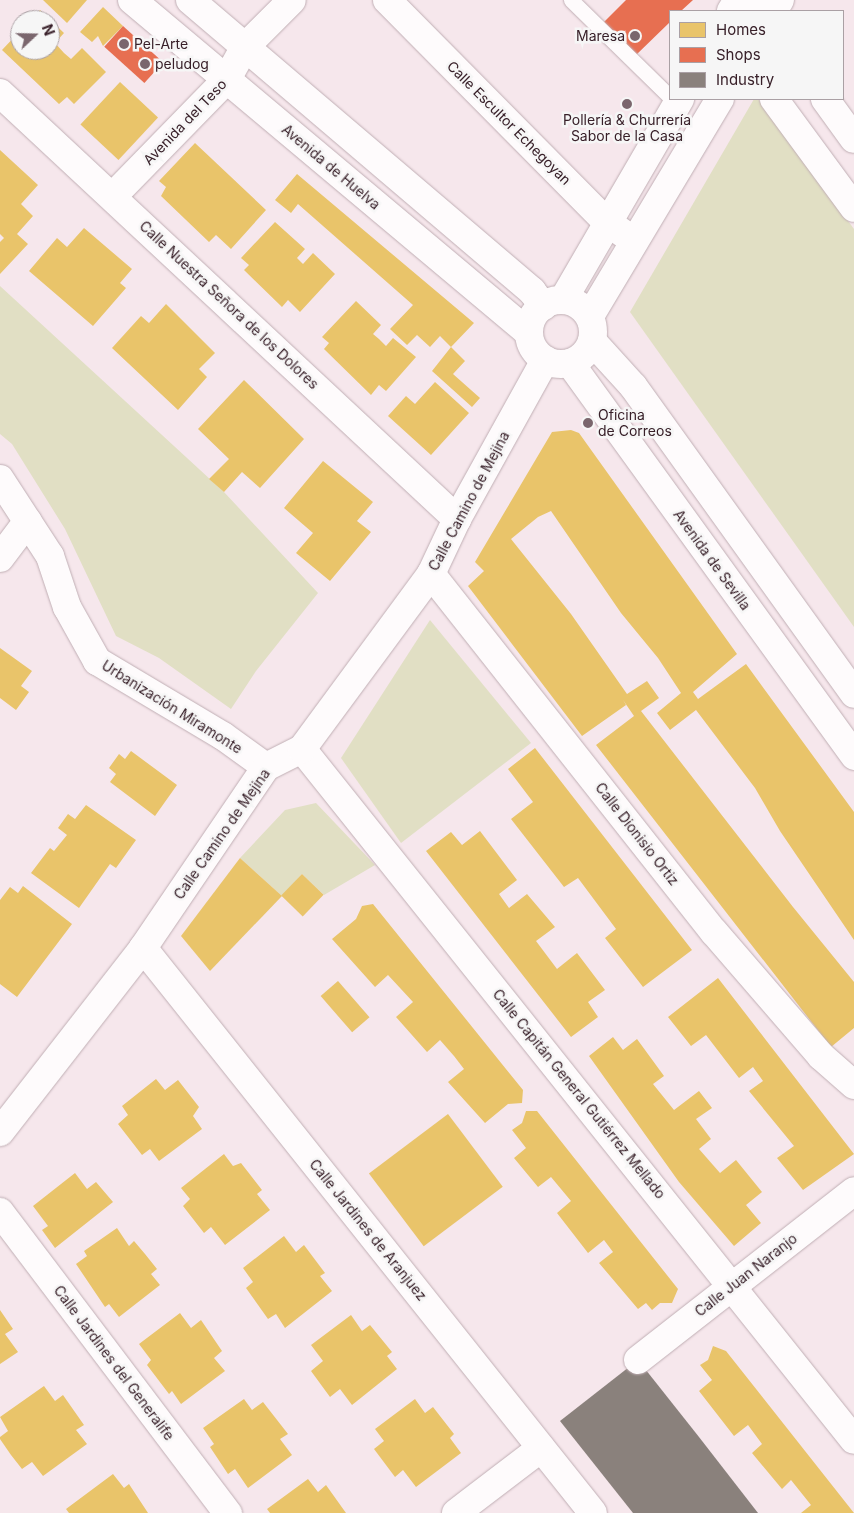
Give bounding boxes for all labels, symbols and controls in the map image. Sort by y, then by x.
north arrow [10,10,60,60]
legend [669,10,844,100]
text: Homes [716,20,766,39]
text: N [39,22,58,38]
place label: Maresa [576,28,625,44]
marker: Maresa [629,30,641,42]
place label: Pel-Arte [134,36,188,52]
marker: Pel-Arte [118,38,130,50]
text: Shops [716,45,761,64]
place label: peludog [155,56,209,72]
marker: peludog [139,58,151,70]
street label: Calle Escultor Echegoyan [444,58,574,188]
text: Industry [716,70,774,89]
street label: Avenida del Teso [140,76,230,168]
marker: Pollería & Churrería Sabor de la Casa [621,98,633,110]
place label: Pollería & Churrería Sabor de la Casa [563,112,691,144]
street label: Avenida de Huelva [278,121,384,213]
street label: Calle Nuestra Señora de los Dolores [136,218,322,392]
place label: Oficina de Correos [598,407,672,440]
marker: Oficina de Correos [582,417,594,429]
street label: Calle Camino de Mejina [425,428,513,574]
street label: Avenida de Sevilla [670,507,754,613]
street label: Urbanización Miramonte [99,657,245,757]
street label: Calle Camino de Mejina [170,765,274,903]
street label: Calle Dionisio Ortiz [592,779,682,889]
street label: Calle Capitán General Gutiérrez Mellado [489,986,669,1202]
street label: Calle Jardines de Aranjuez [306,1156,430,1304]
street label: Calle Juan Naranjo [692,1230,800,1320]
street label: Calle Jardines del Generalife [50,1282,178,1444]

